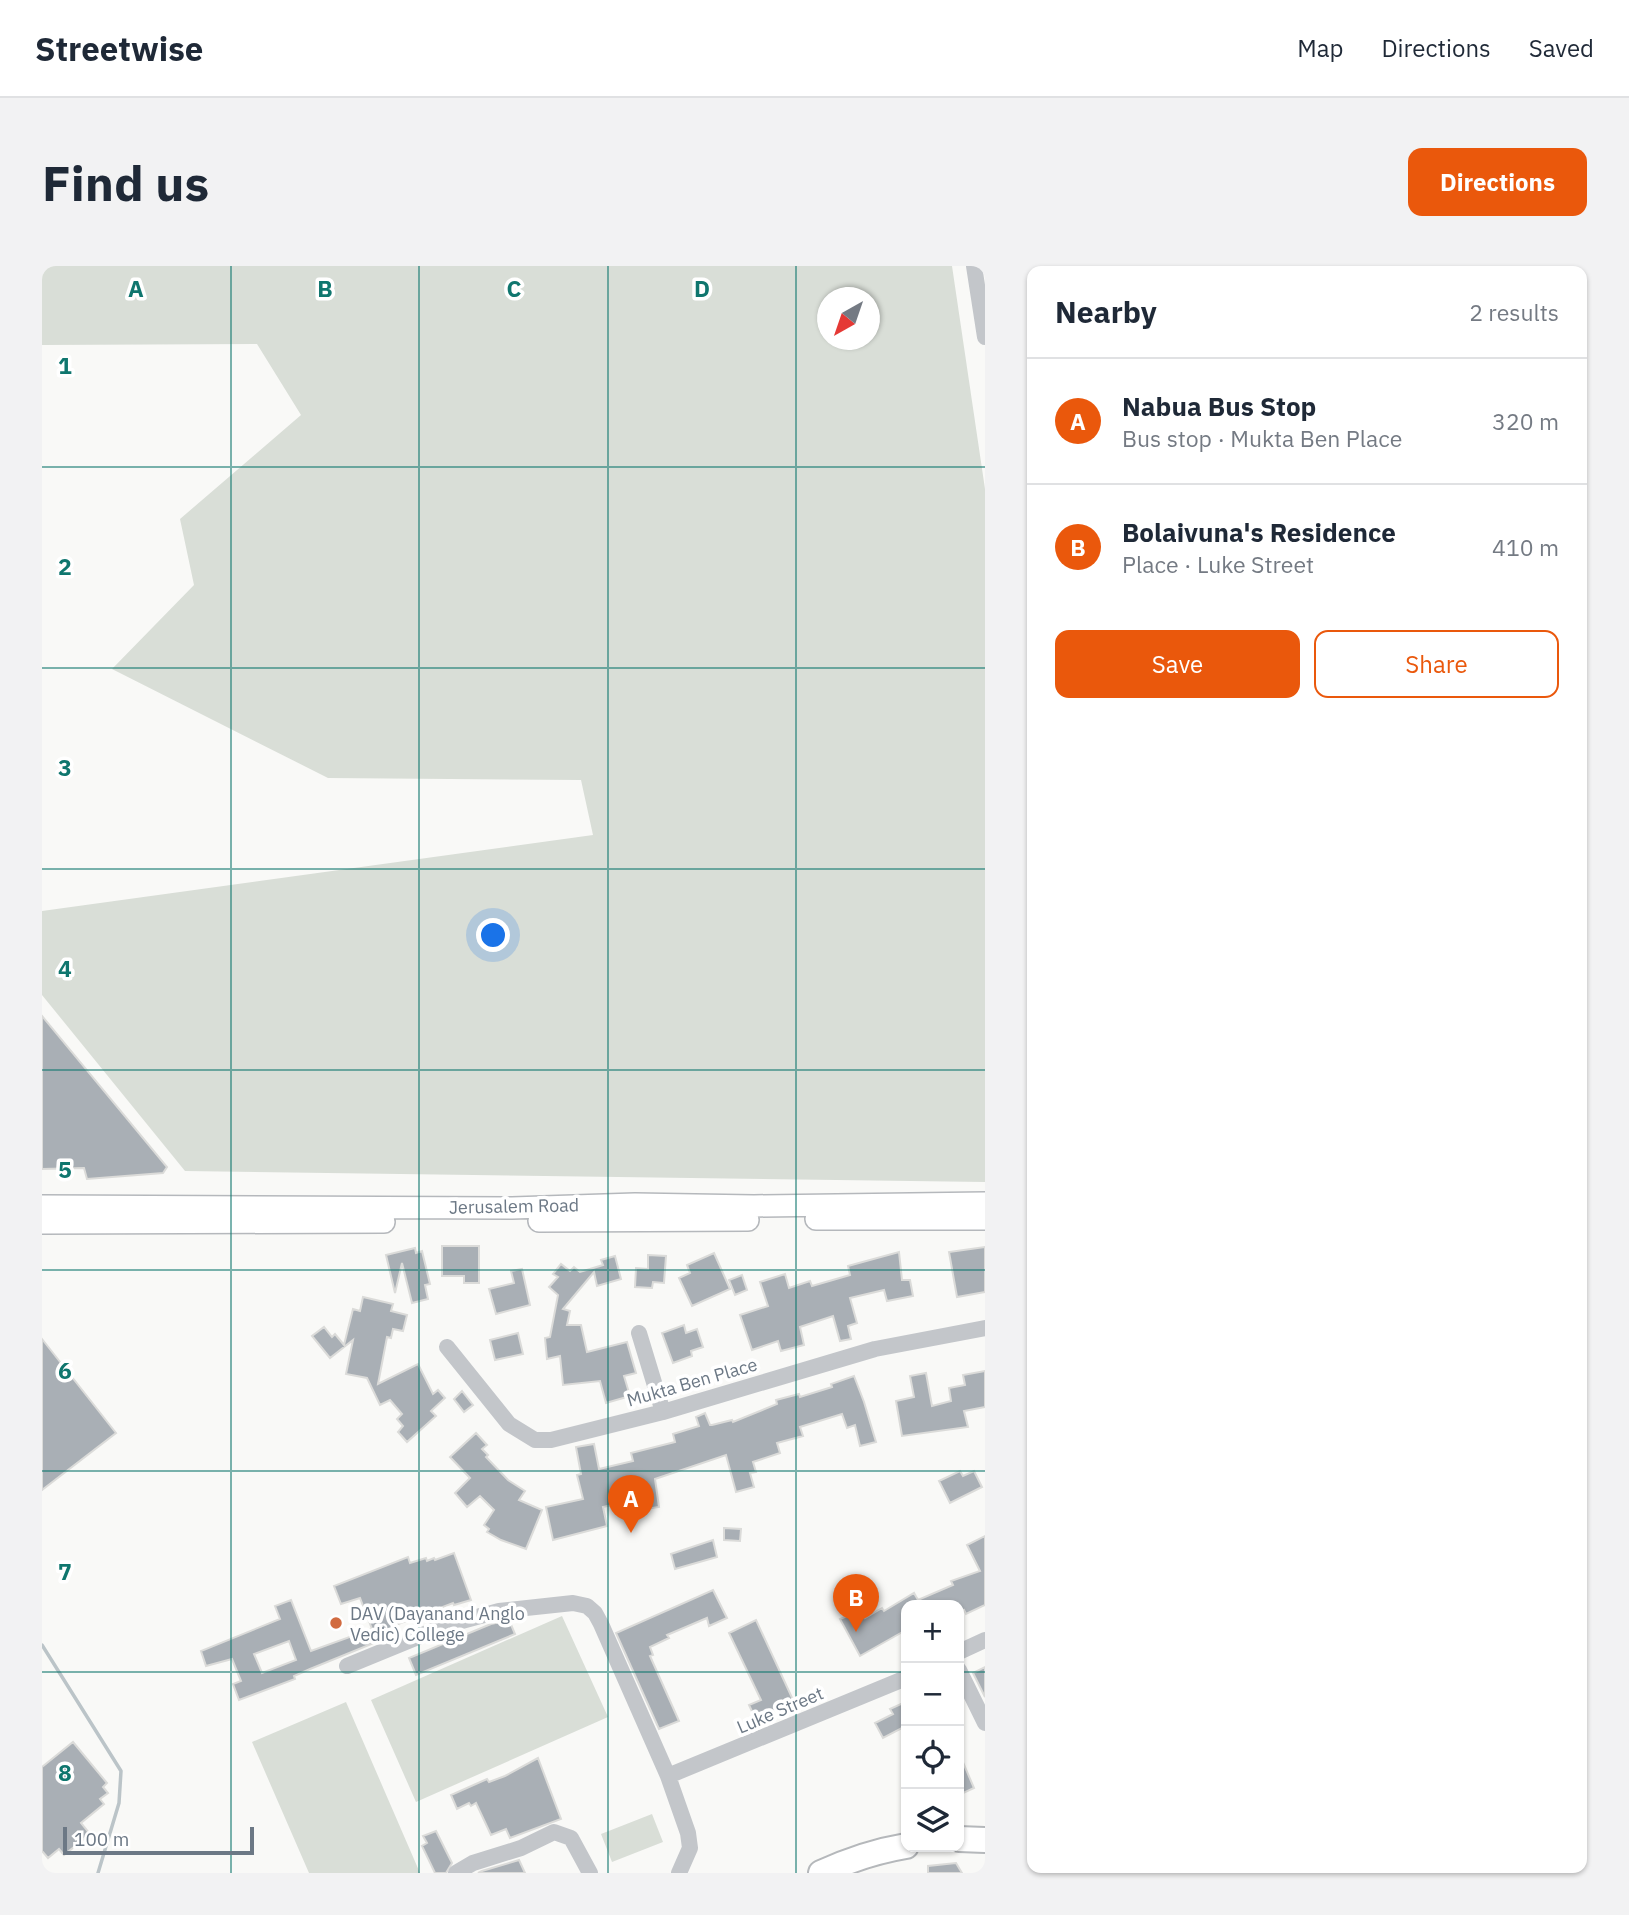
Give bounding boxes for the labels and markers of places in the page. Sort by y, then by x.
pin: A [608,1475,654,1533]
pin: B [833,1574,879,1632]
place label: DAV (Dayanand Anglo Vedic) College [350,1602,525,1646]
marker: DAV (Dayanand Anglo Vedic) College [328,1615,344,1631]

